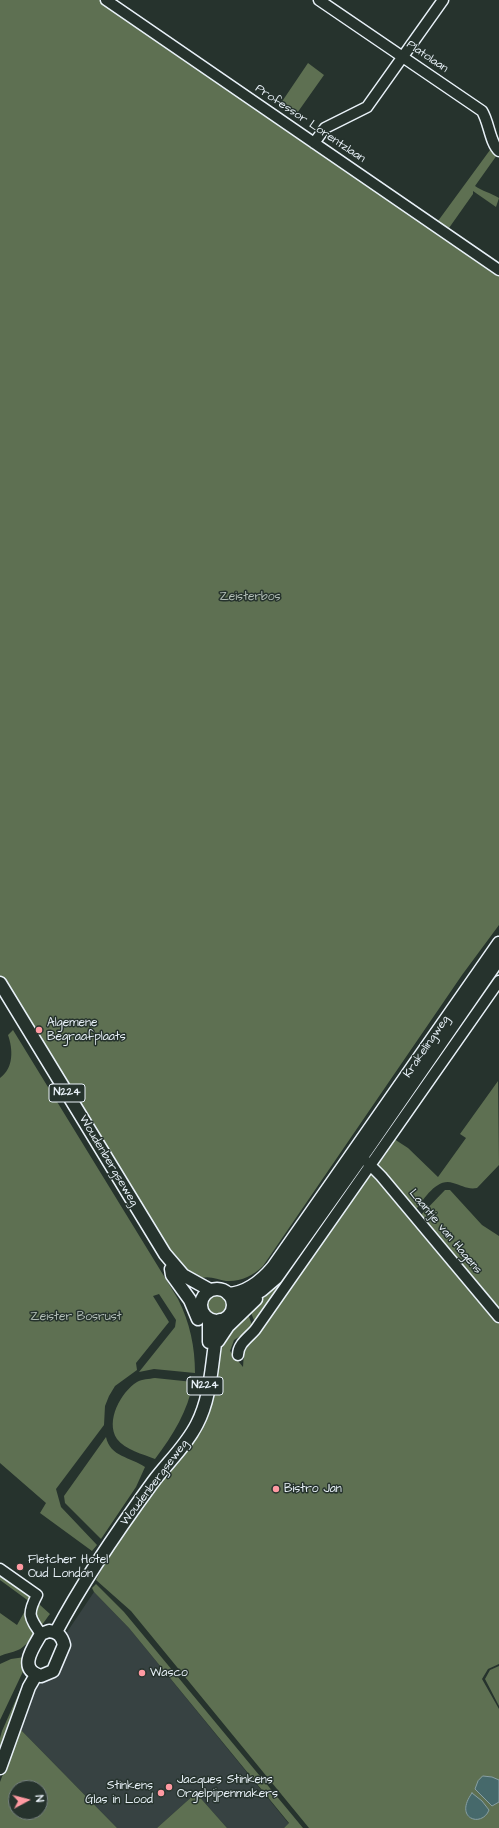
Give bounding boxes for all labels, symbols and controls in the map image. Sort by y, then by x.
street label: Platolaan [403,38,451,76]
street label: Professor Lorentzlaan [252,82,368,166]
park label: Zeisterbos [219,590,281,604]
street label: Krakelingweg [401,1013,453,1081]
place label: Algemene Begraafplaats [47,1016,126,1044]
marker: Algemene Begraafplaats [34,1025,44,1035]
road number: N224 [49,1084,85,1102]
street label: Woudenbergseweg [75,1113,141,1209]
street label: Laantje van Hagens [405,1187,485,1277]
park label: Zeister Bosrust [30,1310,122,1324]
road number: N224 [187,1377,223,1395]
street label: Woudenbergseweg [118,1437,192,1529]
place label: Bistro Jan [284,1482,342,1496]
marker: Bistro Jan [271,1484,281,1494]
place label: Fletcher Hotel Oud London [28,1553,108,1581]
marker: Fletcher Hotel Oud London [15,1562,25,1572]
place label: Wasco [150,1666,188,1680]
marker: Wasco [137,1668,147,1678]
place label: Jacques Stinkens Orgelpijpenmakers [177,1773,278,1801]
place label: Stinkens Glas in Lood [85,1779,153,1807]
north arrow [8,1780,48,1820]
marker: Jacques Stinkens Orgelpijpenmakers [164,1782,174,1792]
marker: Stinkens Glas in Lood [156,1788,166,1798]
text: N [32,1794,47,1803]

